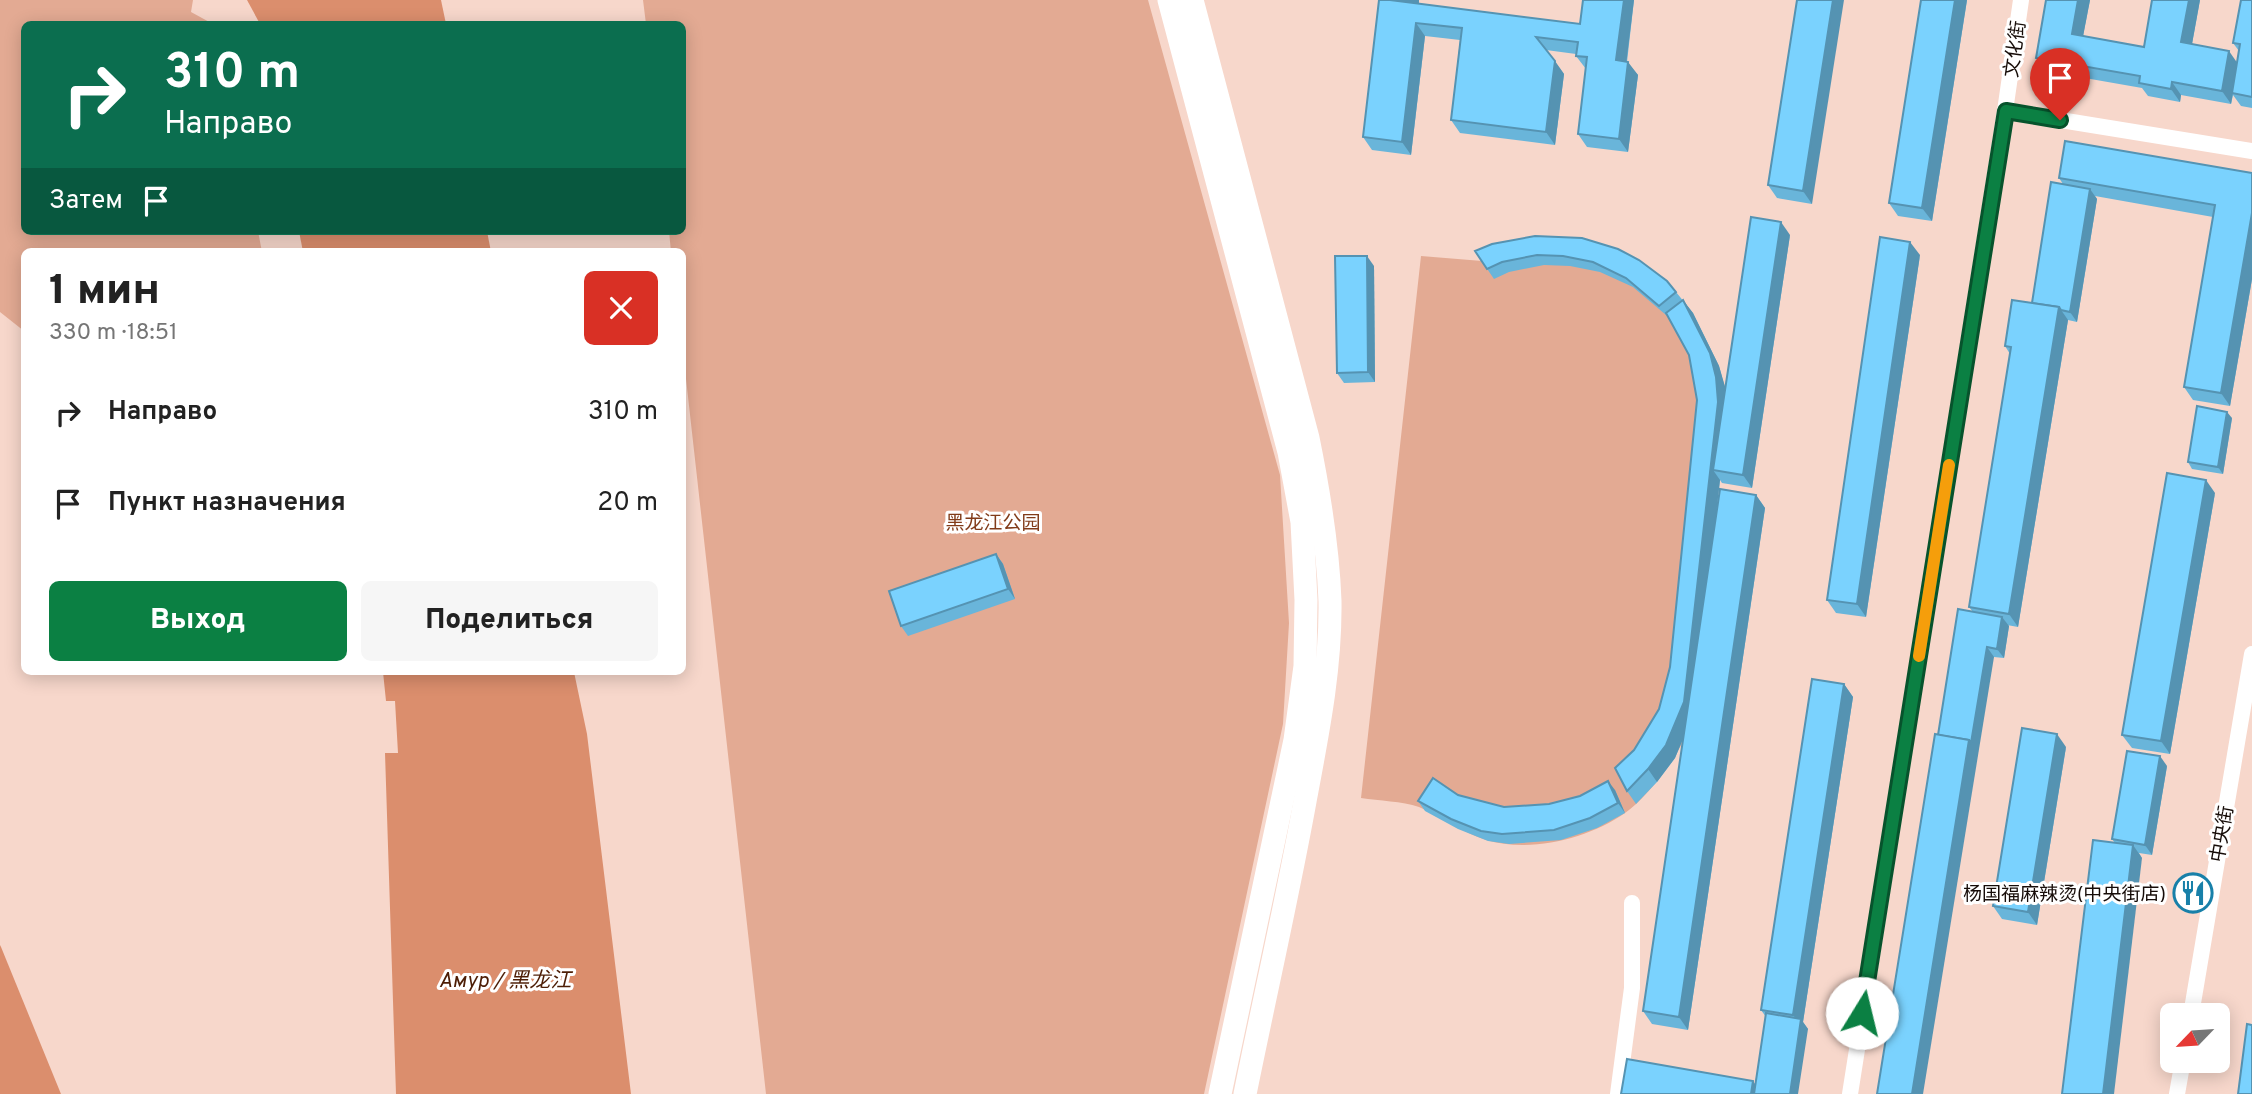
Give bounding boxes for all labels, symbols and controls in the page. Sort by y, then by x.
street label: 文化街 [2000,19,2032,79]
text: 310 m [164,44,300,106]
pin [2030,48,2090,120]
icon: right [49,49,140,140]
icon: arrive [2041,59,2079,97]
text: Направо [164,105,292,145]
icon: arrive [137,182,175,220]
text: Затем [49,185,123,218]
text: 1 мин [49,266,160,319]
button: close [584,271,658,345]
text: 330 m · 18:51 [49,319,178,348]
icon: right [49,394,87,432]
text: Направо [108,396,217,429]
text: 310 m [588,396,658,429]
icon: arrive [49,485,87,523]
text: Пункт назначения [108,487,346,520]
text: 20 m [597,487,658,520]
park label: 黑龙江公园 [945,512,1041,536]
button: Выход [49,581,347,661]
button: Поделиться [361,581,658,661]
street label: 中央街 [2206,804,2240,865]
restaurant icon: 杨国福麻辣烫(中央街店) [2172,872,2214,914]
place label: 杨国福麻辣烫(中央街店) [1963,883,2166,907]
water label: Амур / 黑龙江 [439,968,573,995]
position arrow [1825,976,1899,1050]
north arrow [2160,1003,2230,1073]
map controls [2160,1003,2230,1073]

